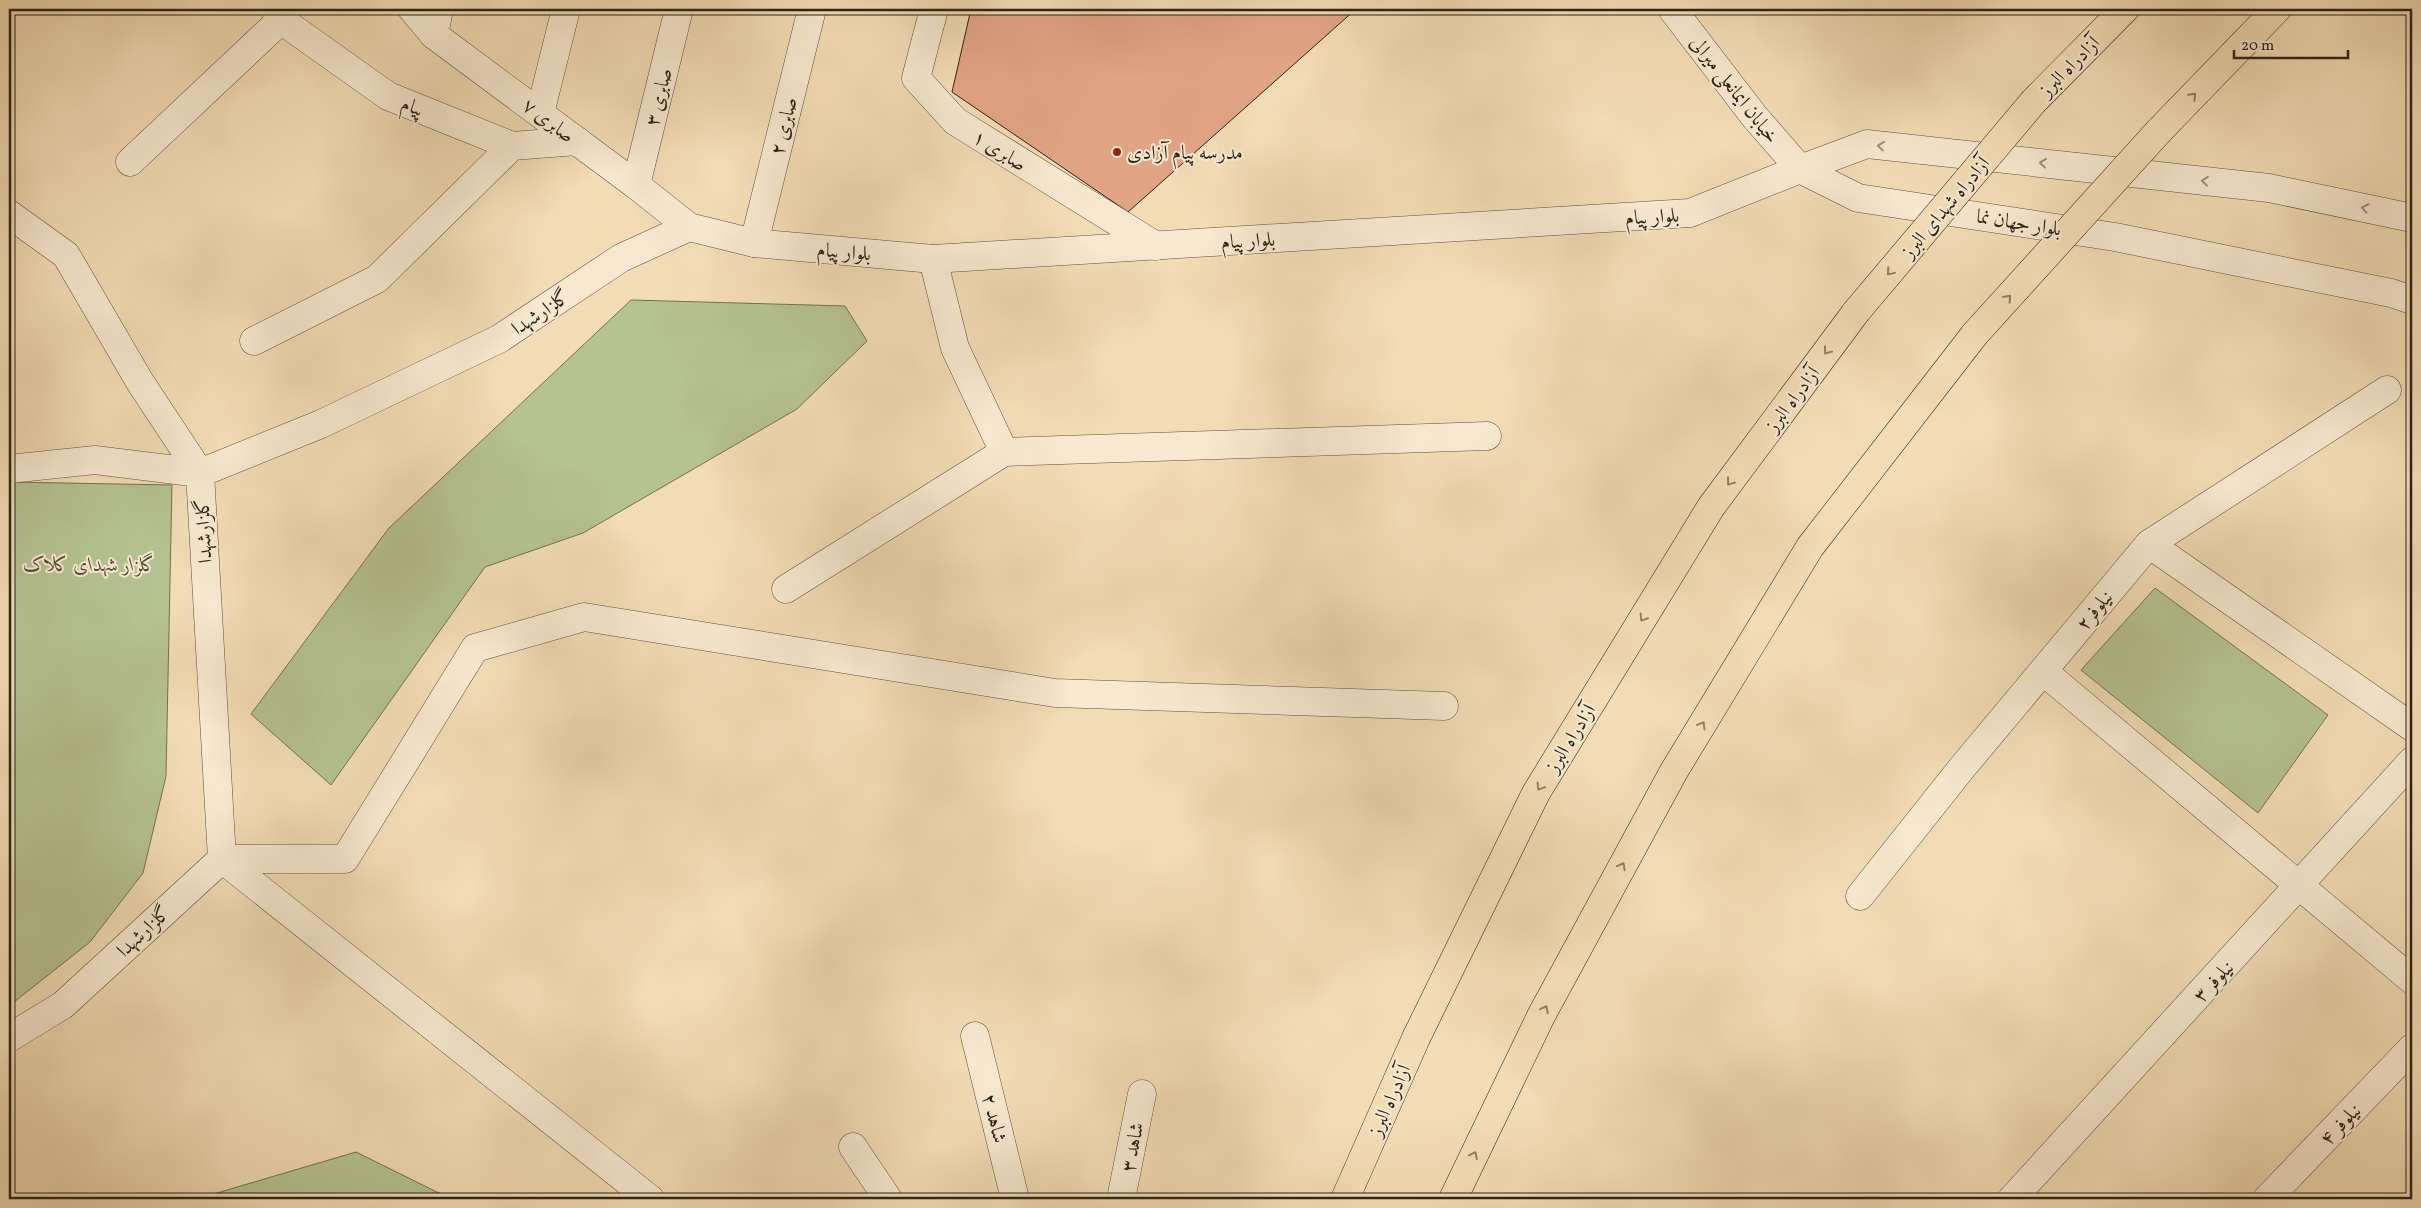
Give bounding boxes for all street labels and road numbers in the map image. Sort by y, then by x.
street label: آزادراه البرز [2032,29,2109,106]
street label: خیابان ایمانعلی میرالی [1682,30,1784,150]
street label: صابری ۳ [639,65,681,130]
street label: پیام [396,91,428,127]
street label: صابری ۷ [516,93,580,151]
street label: صابری ۲ [764,94,806,159]
street label: صابری ۱ [966,124,1031,179]
street label: آزادراه شهدای البرز [1894,149,1999,267]
street label: بلوار پیام [1624,203,1680,235]
street label: بلوار جهان نما [1974,203,2063,245]
street label: بلوار پیام [1220,227,1276,259]
street label: بلوار پیام [815,237,872,271]
street label: گلزارشهدا [507,284,576,343]
street label: آزادراه البرز [1758,359,1829,441]
street label: گلزارشهدا [189,498,221,564]
street label: ۲نیلوفر [2071,585,2121,637]
street label: آزادراه البرز [1539,697,1605,780]
street label: گلزارشهدا [111,900,178,965]
street label: نیلوفر ۳ [2188,955,2241,1010]
street label: آزادراه البرز [1362,1058,1420,1143]
street label: شاهد ۲ [973,1091,1013,1146]
street label: نیلوفر ۴ [2314,1098,2368,1153]
street label: شاهد ۳ [1115,1120,1152,1175]

